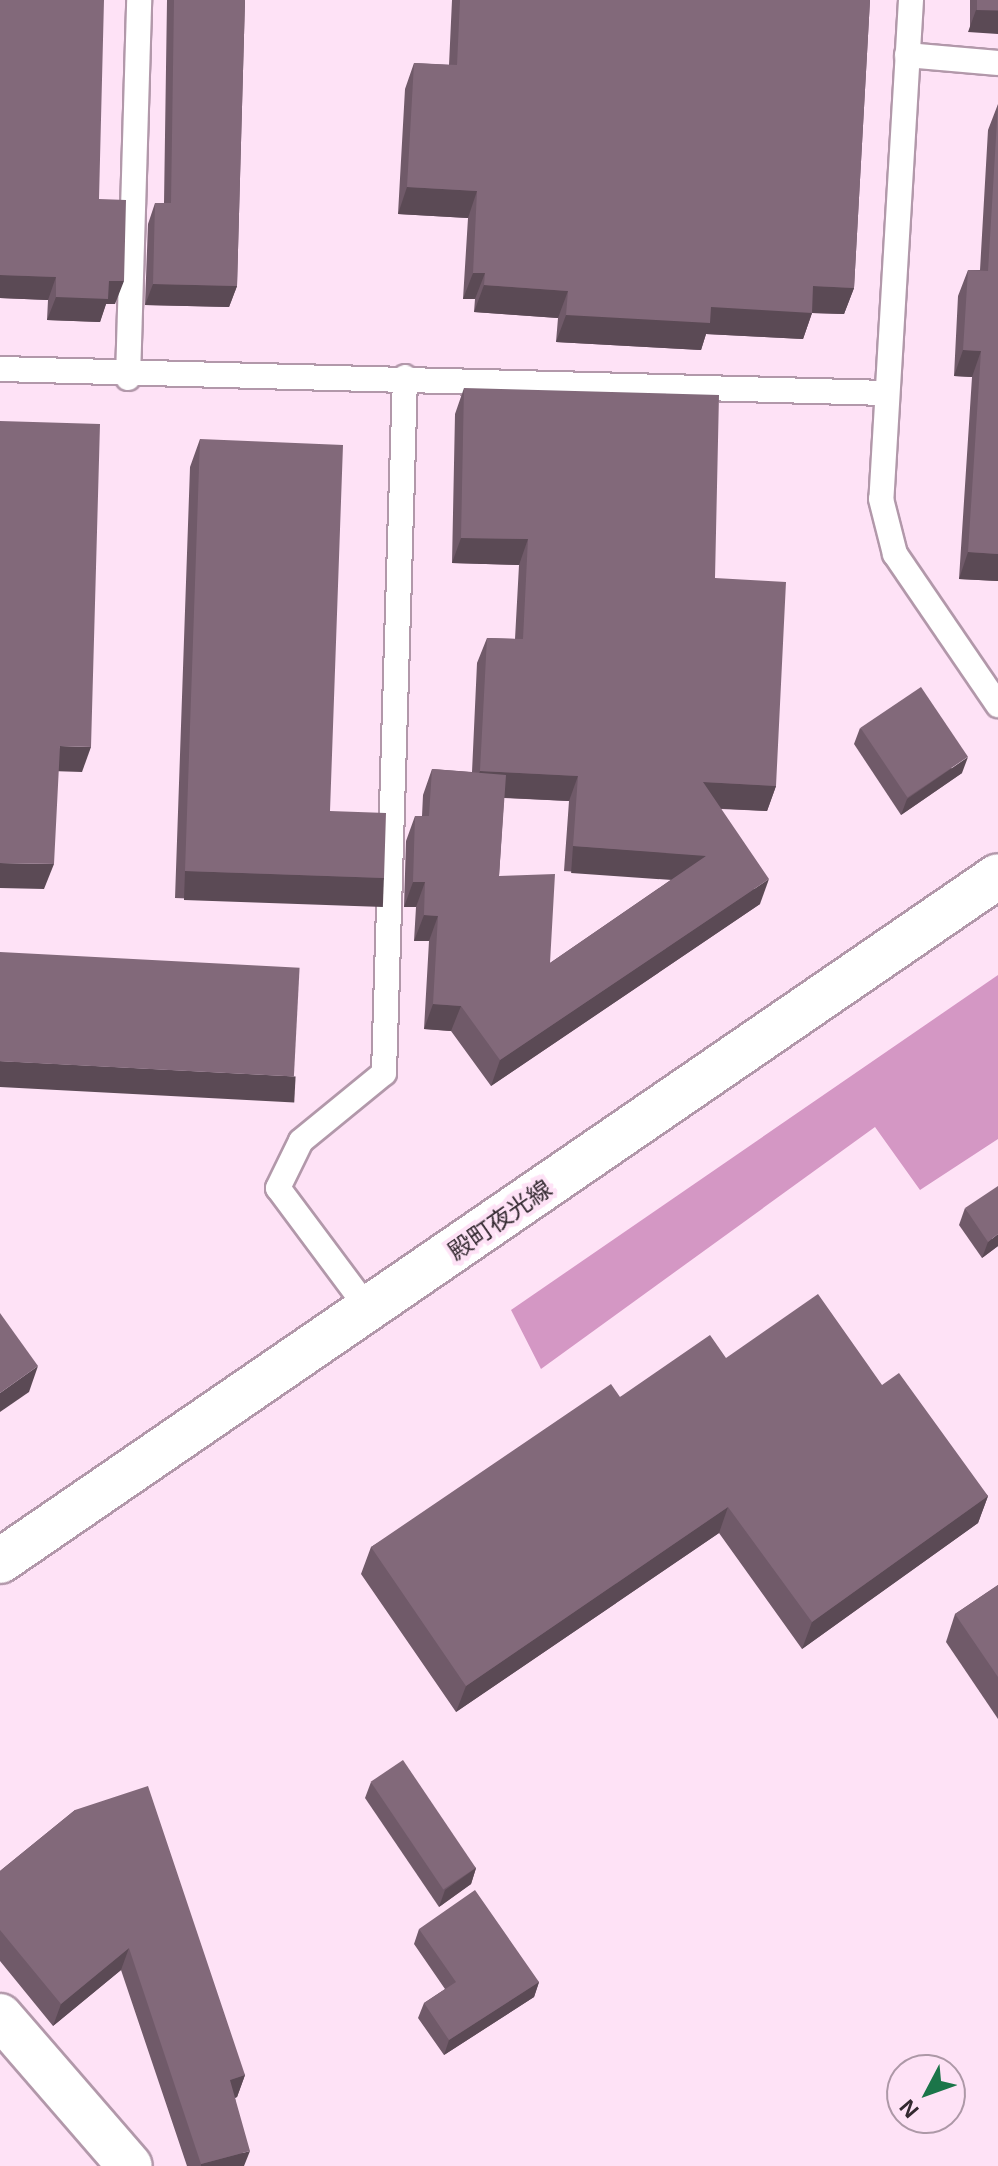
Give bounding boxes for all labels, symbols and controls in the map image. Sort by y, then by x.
street label: 殿町夜光線 [443,1174,557,1266]
north arrow [886,2054,966,2134]
text: N [894,2095,924,2123]

